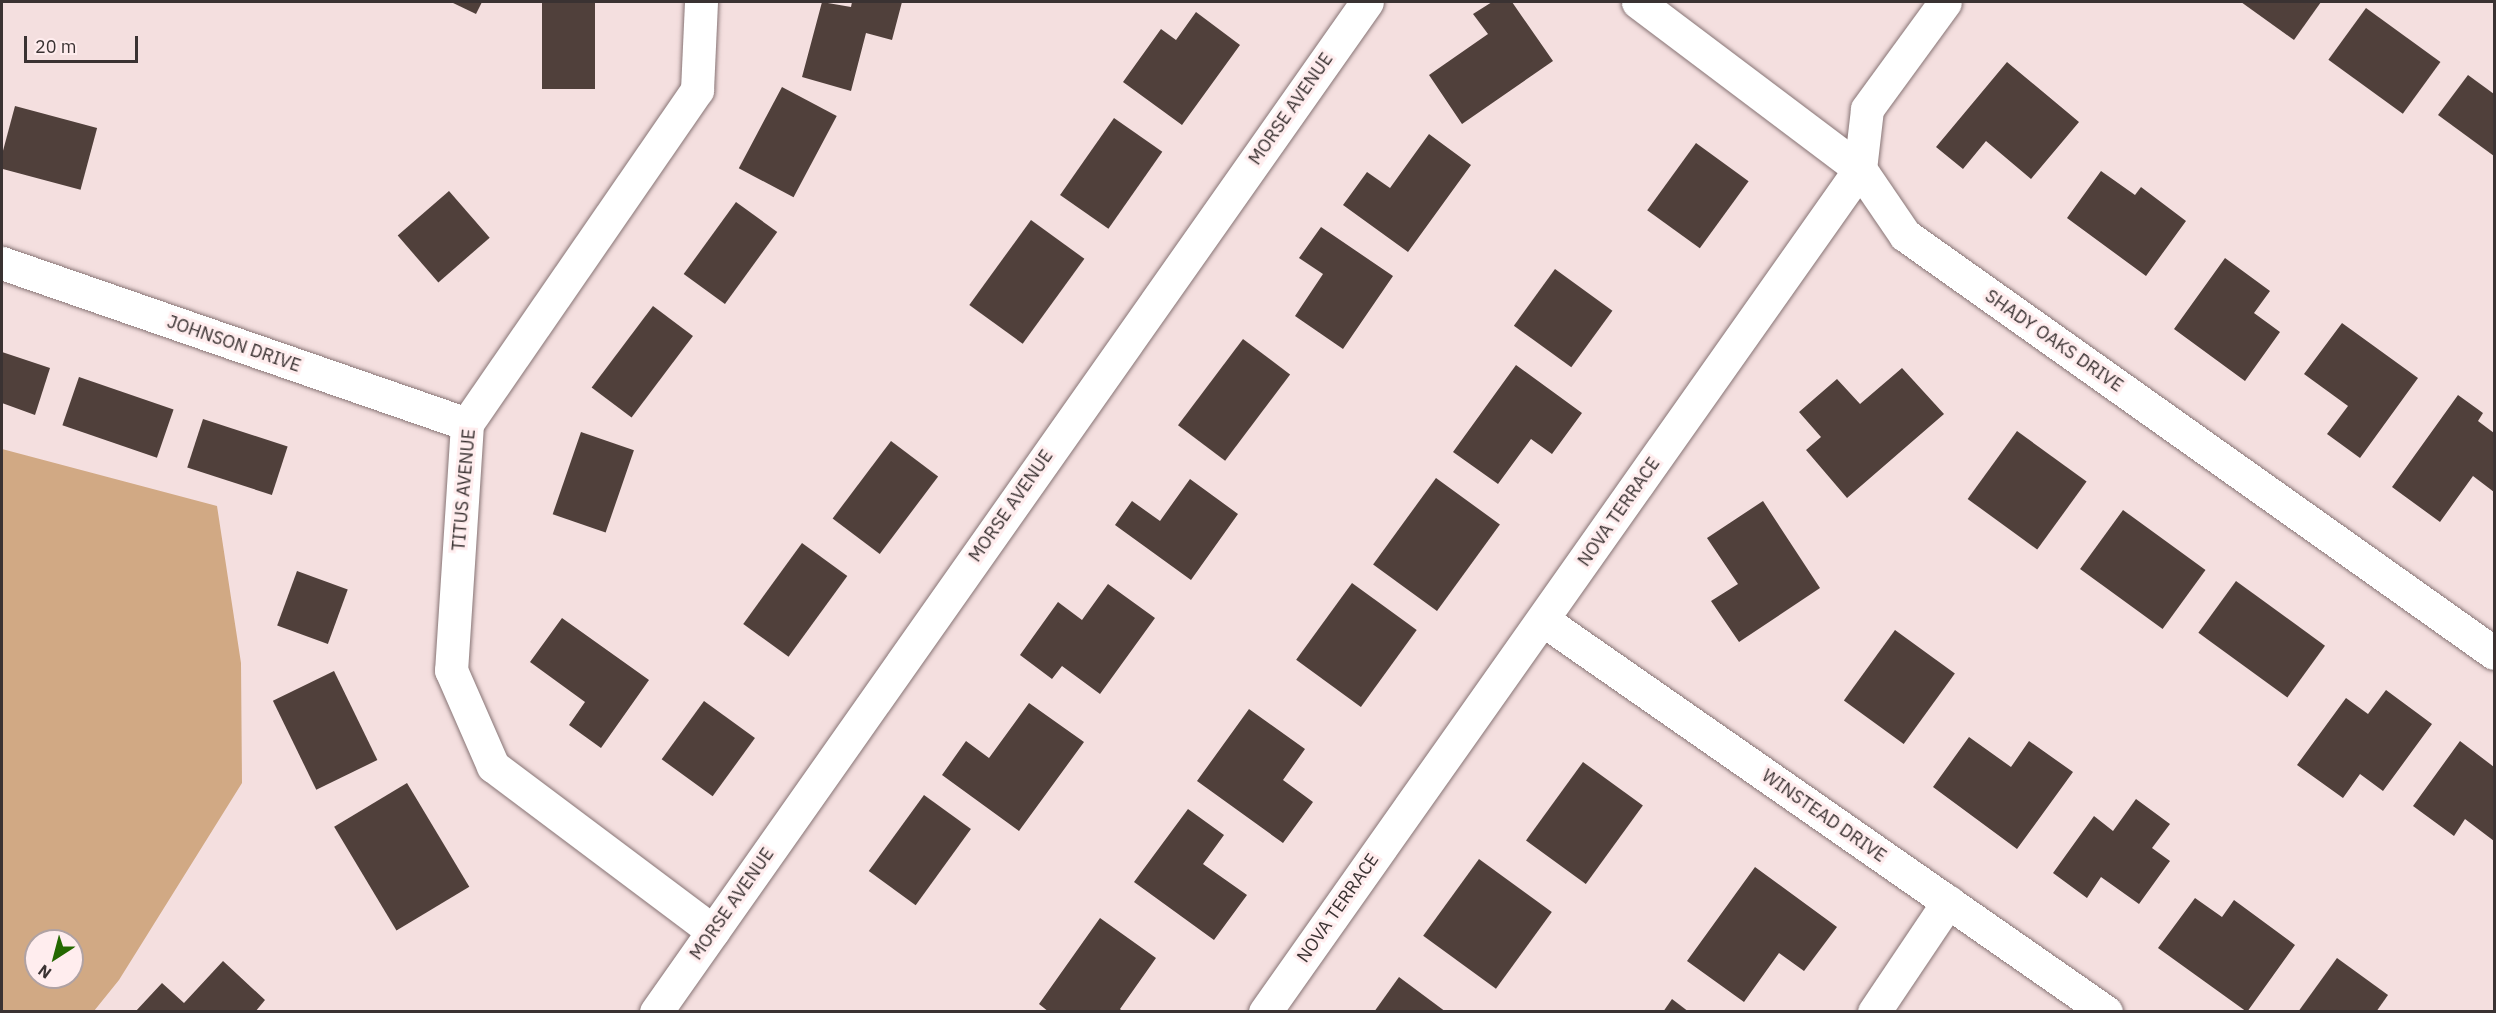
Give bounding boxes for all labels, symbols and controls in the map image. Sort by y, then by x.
scale bar [27,24,141,62]
text: 20 m [35,35,77,58]
street label: MORSE AVENUE [1244,49,1338,169]
street label: SHADY OAKS DRIVE [1981,285,2127,397]
street label: JOHNSON DRIVE [164,311,304,377]
street label: TITUS AVENUE [448,428,480,552]
street label: MORSE AVENUE [964,446,1058,566]
street label: NOVA TERRACE [1573,453,1665,571]
street label: WINSTEAD DRIVE [1758,765,1890,867]
street label: MORSE AVENUE [685,844,779,964]
street label: NOVA TERRACE [1292,849,1384,967]
north arrow [24,929,84,989]
text: N [34,960,55,983]

